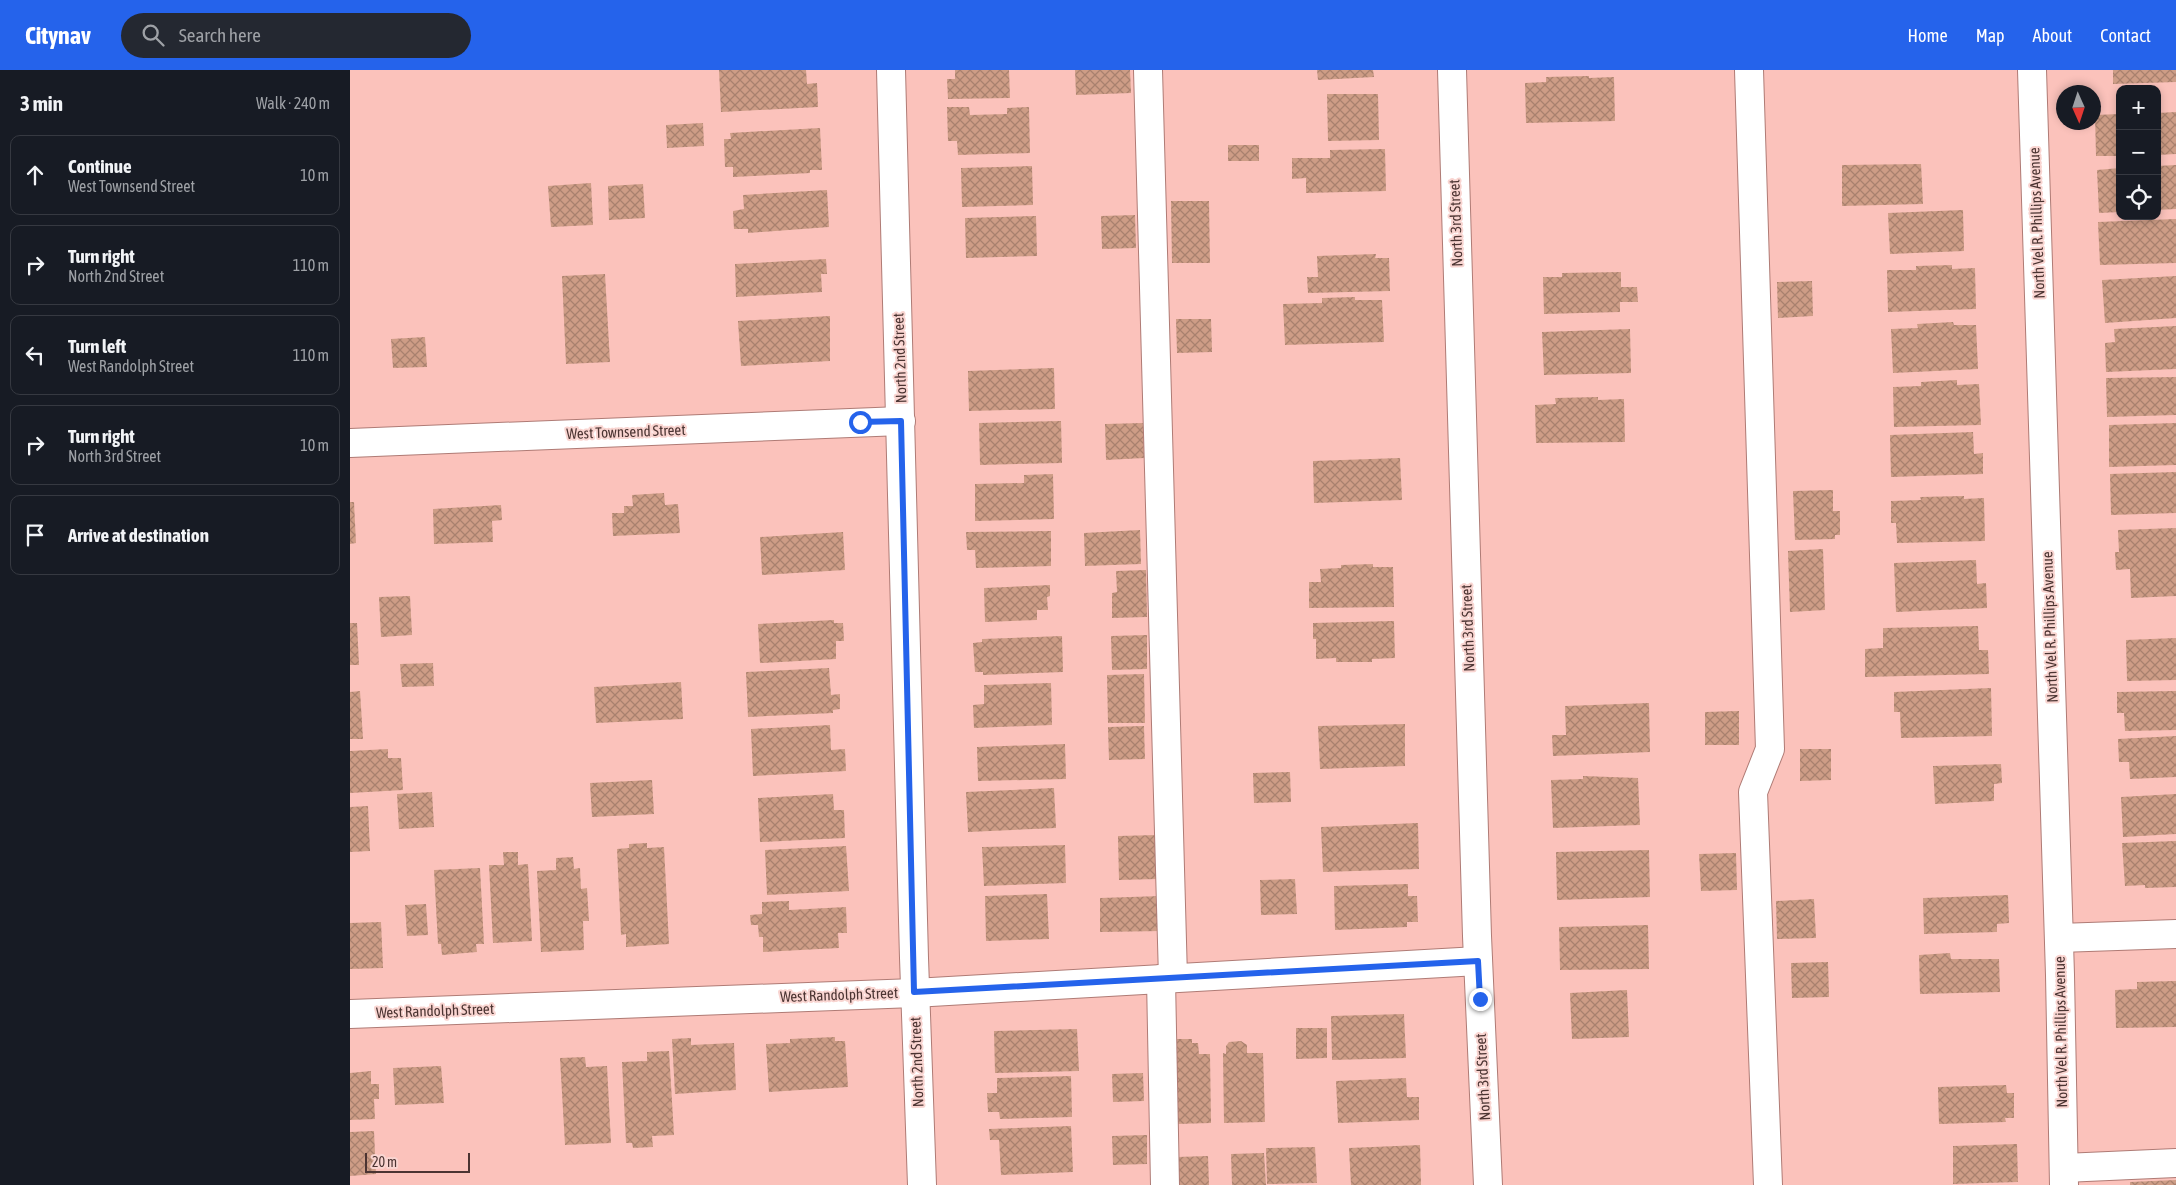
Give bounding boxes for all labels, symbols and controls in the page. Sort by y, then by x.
search box [121,13,471,58]
icon: search [139,21,167,49]
text: Citynav [25,22,91,49]
text: Search here [179,24,261,46]
text: Home [1908,25,1948,46]
text: Map [1976,25,2005,46]
text: About [2033,25,2072,46]
text: Contact [2100,25,2151,46]
north arrow [2056,85,2101,130]
map controls [2116,85,2161,220]
button: + [2116,85,2161,130]
text: 3 min [20,91,63,115]
text: Walk · 240 m [256,94,330,112]
button: − [2116,130,2161,175]
street label: North Vel R. Phillips Avenue [2025,147,2048,299]
text: Continue [68,155,132,177]
icon: ahead [21,161,49,189]
text: 10 m [300,166,329,184]
button: locate [2116,175,2161,220]
text: West Townsend Street [68,177,195,195]
street label: North 3rd Street [1445,179,1466,267]
text: Turn right [68,245,135,267]
icon: right [21,251,49,279]
text: 110 m [293,256,329,274]
text: North 2nd Street [68,267,164,285]
street label: North 2nd Street [889,313,910,403]
text: Turn left [68,335,126,357]
icon: left [21,341,49,369]
text: 110 m [293,346,329,364]
text: West Randolph Street [68,357,194,375]
route start [849,411,872,434]
street label: West Townsend Street [566,421,686,442]
text: Turn right [68,425,135,447]
icon: right [21,431,49,459]
text: 10 m [300,436,329,454]
text: North 3rd Street [68,447,161,465]
icon: arrive [21,521,49,549]
text: Arrive at destination [68,524,209,546]
street label: North Vel R. Phillips Avenue [2038,551,2061,703]
street label: North 3rd Street [1457,584,1478,672]
street label: North Vel R. Phillips Avenue [2051,956,2070,1108]
street label: West Randolph Street [780,984,898,1005]
route end [1469,988,1492,1011]
street label: West Randolph Street [376,1000,494,1021]
street label: North 2nd Street [906,1017,927,1107]
street label: North 3rd Street [1472,1033,1493,1121]
scale bar [365,1150,470,1173]
text: 20 m [372,1154,397,1170]

